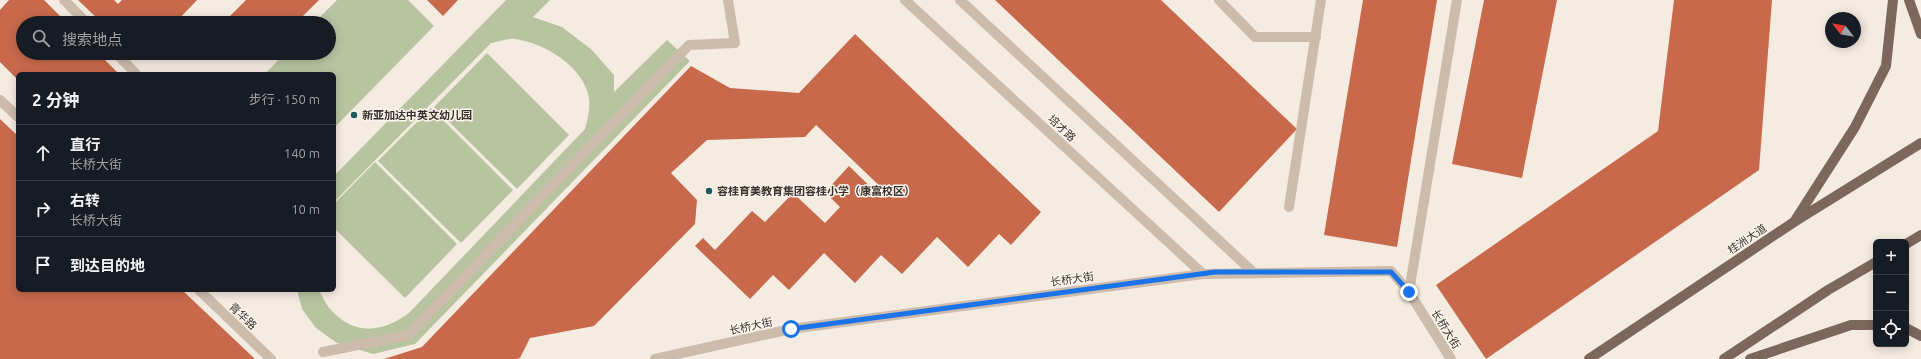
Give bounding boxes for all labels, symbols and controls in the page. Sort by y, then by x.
north arrow [1825,12,1861,48]
search box [16,16,336,60]
icon: search [30,27,52,49]
text: 搜索地点 [62,31,122,48]
text: 2 分钟 [32,90,80,109]
text: 步行 · 150 m [249,92,320,106]
place label: 新亚加达中英文幼儿园 [362,109,472,121]
marker: 新亚加达中英文幼儿园 [349,110,359,120]
street label: 培才路 [1046,112,1078,144]
text: 直行 [70,136,100,153]
icon: ahead [32,142,54,164]
text: 140 m [284,146,320,160]
text: 长桥大街 [70,157,122,171]
place label: 容桂育美教育集团容桂小学（康富校区） [717,185,915,197]
marker: 容桂育美教育集团容桂小学（康富校区） [704,186,714,196]
text: 右转 [70,192,100,209]
icon: right [32,198,54,220]
text: 10 m [291,202,320,216]
text: 长桥大街 [70,213,122,227]
street label: 桂洲大道 [1725,222,1769,256]
map controls [1873,239,1909,347]
button: + [1873,239,1909,275]
icon: arrive [32,254,54,276]
text: 到达目的地 [70,257,145,274]
street label: 长桥大街 [1049,270,1095,288]
button: − [1873,275,1909,311]
route end [1400,283,1418,301]
street label: 青华路 [227,300,259,332]
street label: 长桥大街 [1429,307,1463,351]
button: locate [1873,311,1909,347]
street label: 长桥大街 [728,316,774,336]
route start [782,320,800,338]

